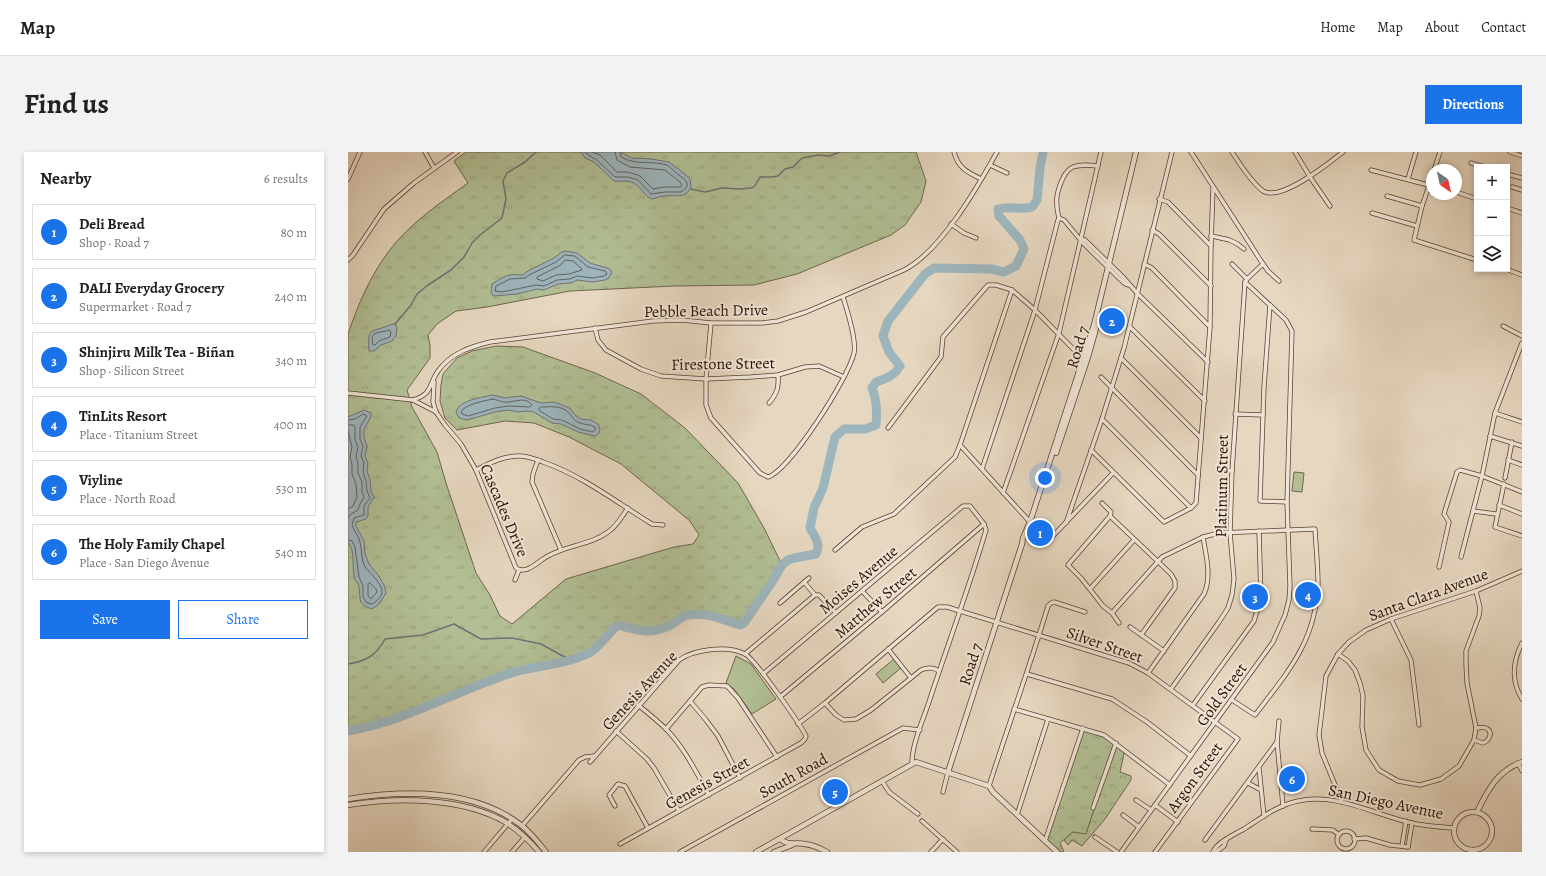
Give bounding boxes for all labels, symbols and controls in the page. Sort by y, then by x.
text: Map [20,15,55,41]
text: Home [1320,18,1355,37]
text: Map [1377,18,1403,37]
text: About [1425,18,1459,37]
text: Contact [1481,18,1526,37]
text: Find us [24,85,109,123]
button: Directions [1425,85,1522,124]
north arrow [1426,164,1462,200]
map controls [1474,164,1510,272]
button: + [1474,164,1510,200]
text: Nearby [40,167,91,190]
text: 6 results [264,170,308,187]
button: − [1474,200,1510,236]
text: Deli Bread [79,214,145,234]
text: 1 [52,224,56,241]
text: 80 m [280,224,307,241]
text: Shop · Road 7 [79,234,149,251]
button: layers [1474,236,1510,272]
text: DALI Everyday Grocery [79,278,224,298]
text: 2 [51,288,57,305]
text: 240 m [275,288,307,305]
text: Supermarket · Road 7 [79,298,192,315]
street label: Pebble Beach Drive [644,299,768,323]
pin: 2 [1099,306,1125,336]
street label: Road 7 [1061,323,1095,371]
text: Shinjiru Milk Tea - Biñan [79,342,234,362]
text: 3 [51,352,57,369]
text: 340 m [275,352,307,369]
street label: Firestone Street [671,352,775,376]
text: Shop · Silicon Street [79,362,184,379]
text: TinLits Resort [79,406,167,426]
text: 4 [51,416,57,433]
text: 400 m [274,416,307,433]
text: Place · Titanium Street [79,426,198,443]
street label: Platinum Street [1210,434,1234,538]
street label: Cascades Drive [475,460,534,560]
your location [1035,468,1055,488]
text: Viyline [79,470,123,490]
text: 5 [51,480,57,497]
text: 530 m [276,480,307,497]
text: Place · North Road [79,490,176,507]
pin: 1 [1027,518,1053,548]
text: The Holy Family Chapel [79,534,225,554]
street label: Moises Avenue [815,540,903,619]
text: 6 [51,544,57,561]
text: 540 m [275,544,307,561]
text: Place · San Diego Avenue [79,554,209,571]
street label: Matthew Street [830,562,921,644]
street label: Santa Clara Avenue [1365,563,1491,627]
pin: 4 [1295,580,1321,610]
pin: 3 [1242,582,1268,612]
button: Save [40,600,170,639]
button: Share [178,600,308,639]
street label: Silver Street [1064,622,1146,668]
street label: Road 7 [954,640,988,688]
street label: Genesis Avenue [597,646,682,735]
street label: Gold Street [1191,658,1252,731]
street label: Argon Street [1161,738,1228,818]
street label: South Road [755,748,832,804]
street label: Genesis Street [661,751,754,815]
pin: 6 [1279,764,1305,794]
pin: 5 [822,777,848,807]
street label: San Diego Avenue [1326,779,1445,825]

